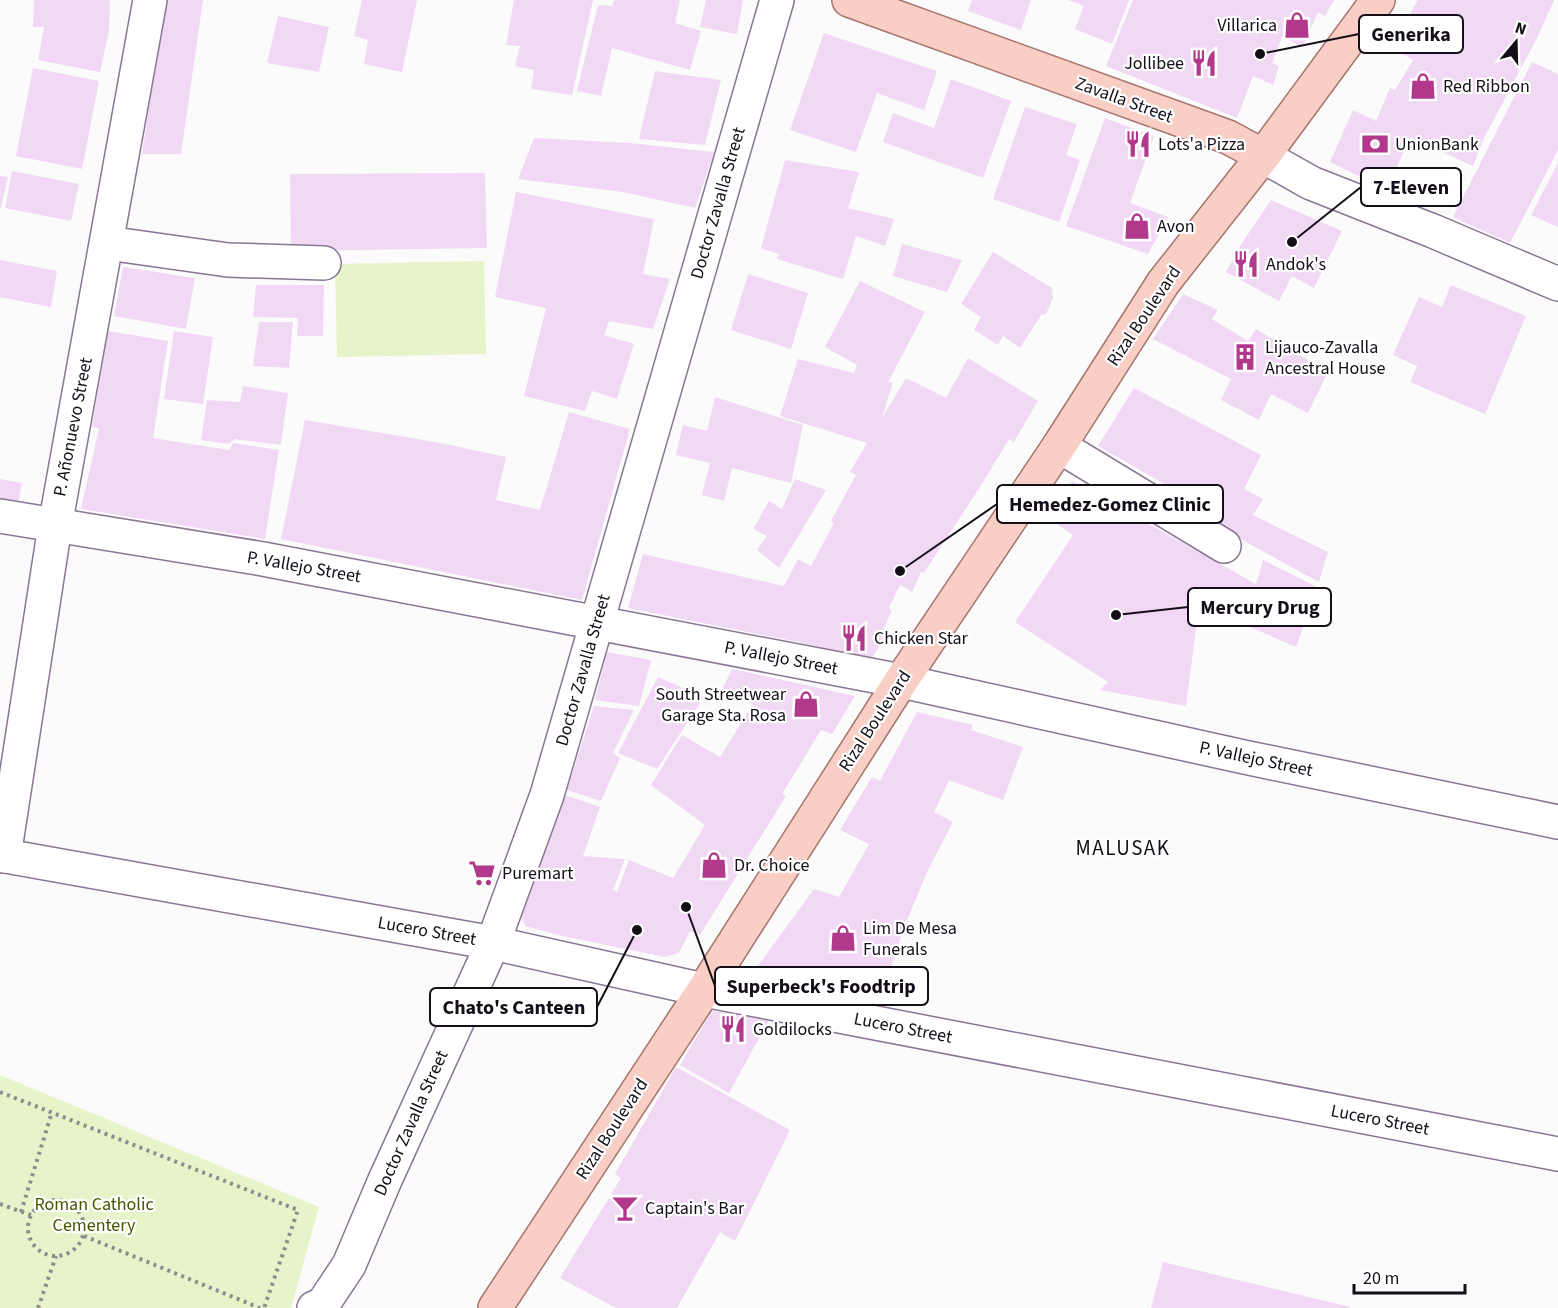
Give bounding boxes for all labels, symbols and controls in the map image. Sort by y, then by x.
shop icon: Villarica [1282,10,1312,40]
north arrow [1486,12,1546,72]
place label: Villarica [1217,13,1277,38]
callout: Generika [1359,15,1463,53]
text: N [1512,17,1529,41]
text: Generika [1371,21,1451,49]
restaurant icon: Jollibee [1189,48,1219,78]
place label: Jollibee [1124,51,1184,76]
street label: Zavalla Street [1072,71,1176,129]
shop icon: Red Ribbon [1408,71,1438,101]
place label: Red Ribbon [1443,74,1530,99]
street label: Doctor Zavalla Street [684,124,752,282]
restaurant icon: Lots'a Pizza [1123,129,1153,159]
bank icon: UnionBank [1360,129,1390,159]
place label: Lots'a Pizza [1158,132,1245,157]
place label: UnionBank [1395,132,1479,157]
callout: 7-Eleven [1361,168,1461,206]
text: 7-Eleven [1373,174,1449,202]
shop icon: Avon [1122,211,1152,241]
place label: Avon [1157,214,1195,239]
restaurant icon: Andok's [1231,249,1261,279]
place label: Andok's [1266,252,1326,277]
street label: Rizal Boulevard [1101,261,1187,371]
place label: Lijauco-Zavalla Ancestral House [1265,335,1386,381]
building icon: Lijauco-Zavalla Ancestral House [1230,342,1260,372]
street label: P. Añonuevo Street [47,355,99,499]
callout: Hemedez-Gomez Clinic [997,485,1223,523]
text: Hemedez-Gomez Clinic [1009,491,1211,519]
street label: P. Vallejo Street [245,545,363,589]
callout: Mercury Drug [1188,588,1331,626]
street label: Doctor Zavalla Street [549,591,617,749]
text: Mercury Drug [1200,594,1320,622]
restaurant icon: Chicken Star [839,623,869,653]
place label: Chicken Star [874,626,969,651]
street label: P. Vallejo Street [722,635,840,681]
street label: Rizal Boulevard [833,666,917,776]
place label: South Streetwear Garage Sta. Rosa [655,682,787,728]
shop icon: South Streetwear Garage Sta. Rosa [791,689,821,719]
street label: P. Vallejo Street [1197,735,1315,783]
district label: MALUSAK [1076,833,1170,863]
shop icon: Dr. Choice [699,850,729,880]
place label: Dr. Choice [734,853,809,878]
supermarket icon: Puremart [467,858,497,888]
place label: Puremart [502,861,573,886]
street label: Lucero Street [376,910,478,952]
place label: Lim De Mesa Funerals [863,916,957,962]
shop icon: Lim De Mesa Funerals [828,923,858,953]
callout: Superbeck's Foodtrip [715,967,928,1005]
text: Superbeck's Foodtrip [726,973,916,1001]
callout: Chato's Canteen [430,988,597,1026]
text: Chato's Canteen [443,994,585,1022]
street label: Lucero Street [852,1006,954,1050]
restaurant icon: Goldilocks [718,1014,748,1044]
place label: Goldilocks [753,1017,832,1042]
street label: Doctor Zavalla Street [368,1046,454,1200]
street label: Rizal Boulevard [570,1074,654,1184]
street label: Lucero Street [1329,1098,1431,1142]
park label: Roman Catholic Cementery [34,1192,154,1238]
bar icon: Captain's Bar [610,1193,640,1223]
place label: Captain's Bar [645,1196,745,1221]
scale bar [1354,1257,1465,1295]
text: 20 m [1363,1266,1399,1291]

